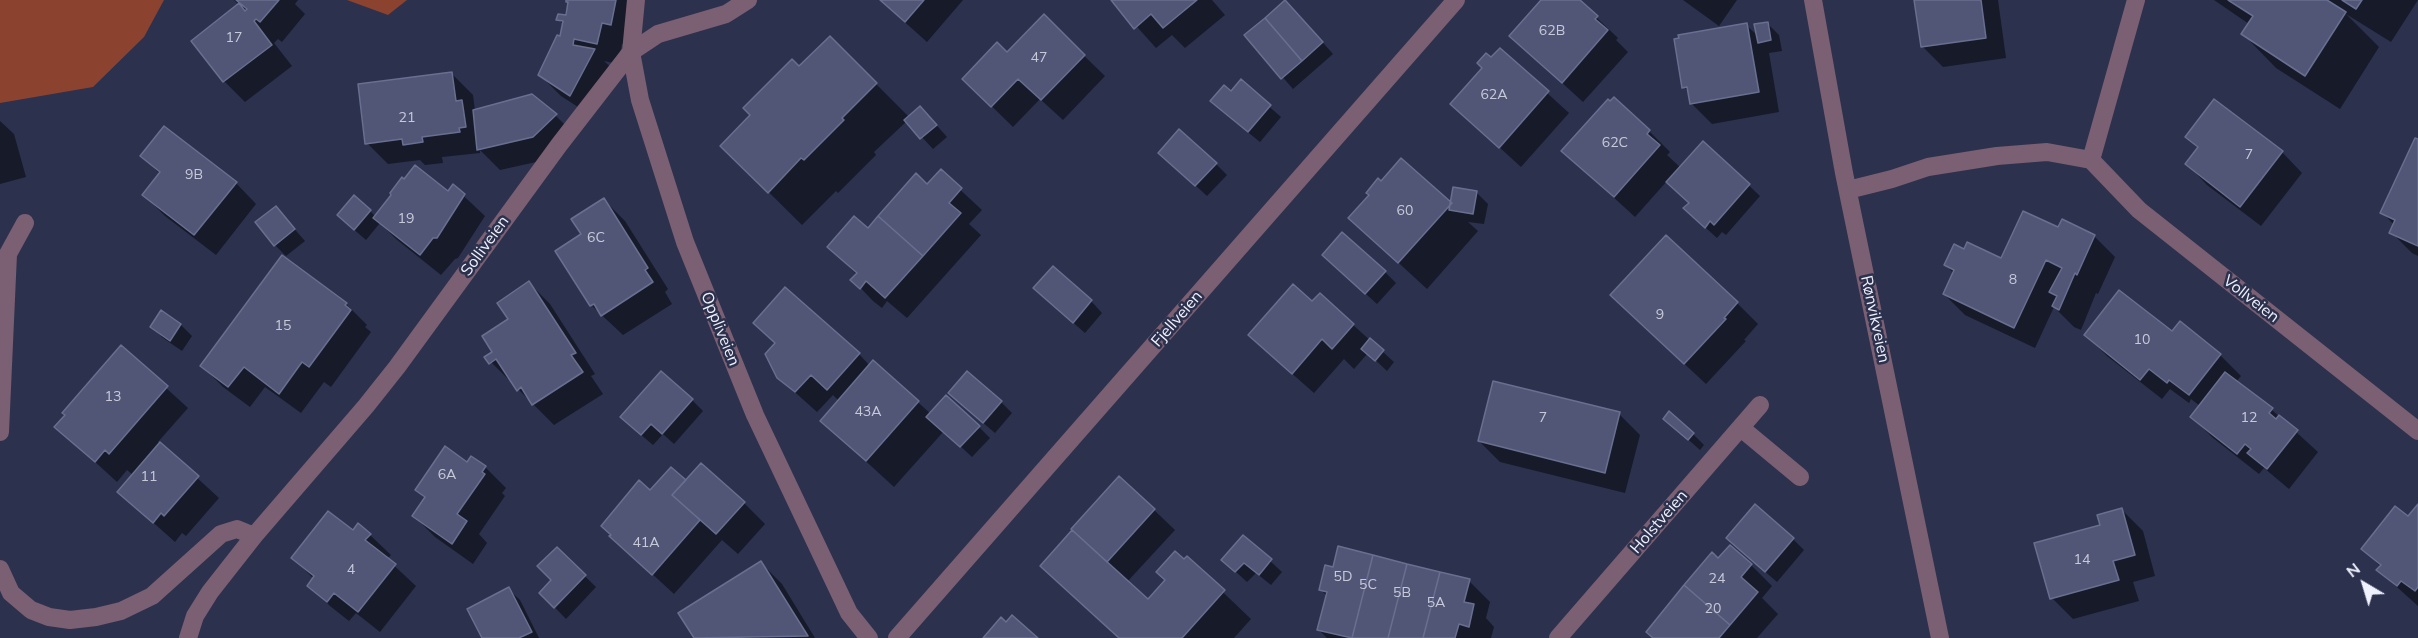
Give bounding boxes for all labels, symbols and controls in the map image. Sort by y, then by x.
house number: 62B [1539,23,1565,39]
house number: 17 [226,30,242,46]
house number: 47 [1031,50,1047,66]
house number: 62A [1480,87,1508,103]
house number: 21 [399,110,415,126]
house number: 62C [1602,135,1628,151]
house number: 7 [2245,147,2253,163]
house number: 9B [185,167,203,183]
house number: 60 [1397,203,1413,219]
house number: 19 [398,211,414,227]
street label: Solliveien [457,212,513,280]
house number: 6C [587,230,605,246]
street label: Vollveien [2219,271,2283,327]
house number: 8 [2009,272,2017,288]
street label: Rønvikveien [1856,274,1894,364]
street label: Fjellveien [1147,287,1207,351]
street label: Oppliveien [696,289,744,369]
house number: 9 [1656,307,1664,323]
house number: 15 [275,318,291,334]
house number: 10 [2134,332,2150,348]
house number: 13 [105,389,121,405]
house number: 43A [854,404,882,420]
house number: 7 [1539,410,1547,426]
house number: 12 [2241,410,2257,426]
house number: 6A [438,467,456,483]
house number: 11 [141,469,157,485]
street label: Holstveien [1626,486,1692,558]
house number: 41A [632,535,660,551]
house number: 14 [2074,552,2090,568]
north arrow [2334,554,2394,614]
text: N [2342,558,2364,581]
house number: 4 [347,562,355,578]
house number: 5D [1334,569,1352,585]
house number: 24 [1709,571,1725,587]
house number: 5C [1359,577,1377,593]
house number: 5B [1393,585,1411,601]
house number: 5A [1427,595,1445,611]
house number: 20 [1705,601,1721,617]

